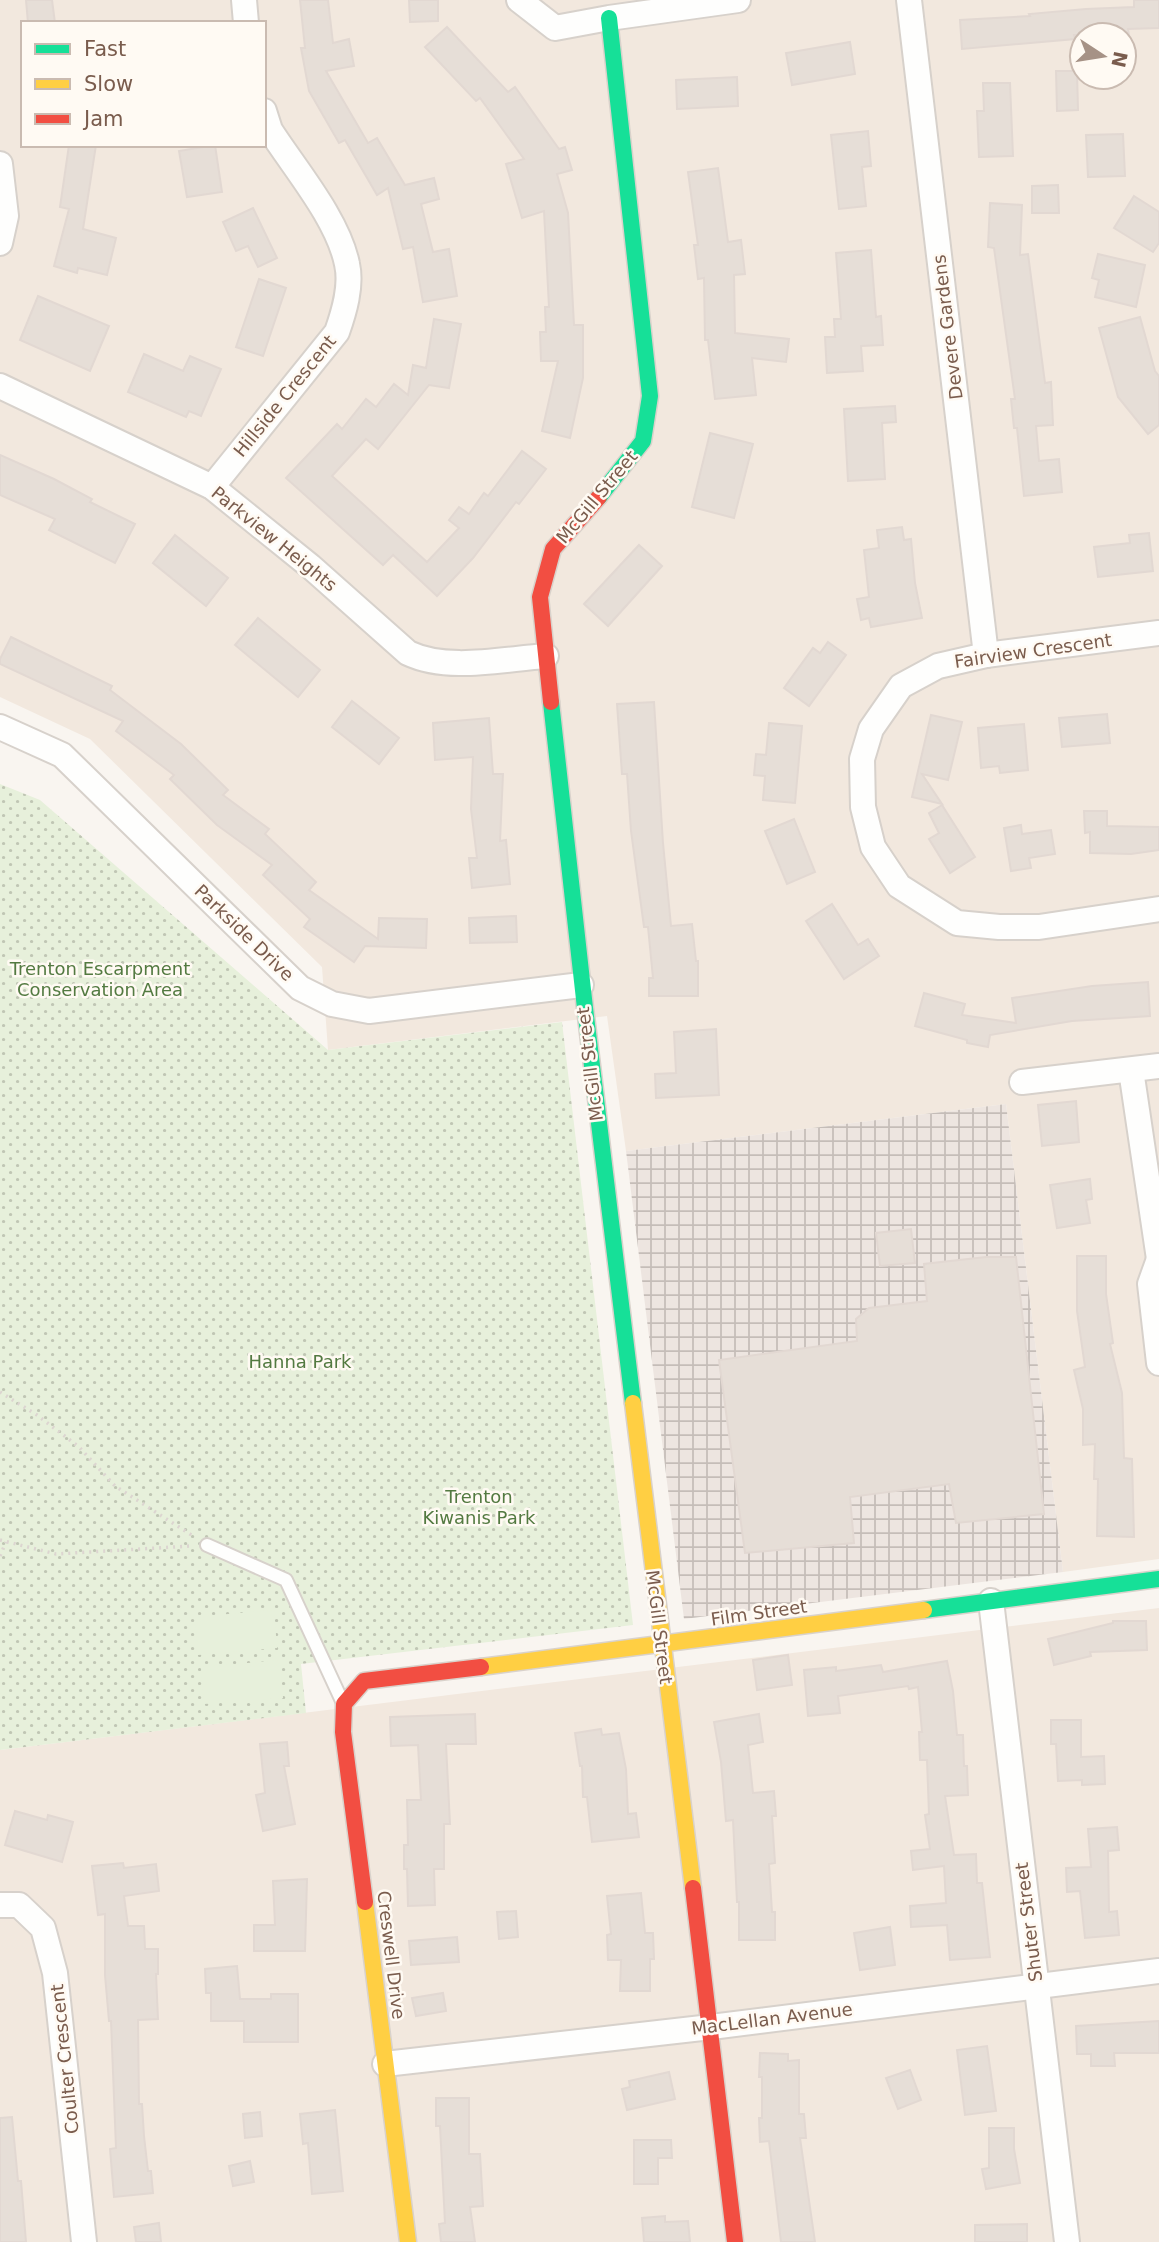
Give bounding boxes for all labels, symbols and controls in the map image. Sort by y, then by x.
legend [21,21,266,147]
north arrow [1068,21,1138,91]
text: Fast [84,37,126,61]
text: N [1107,49,1132,70]
text: Slow [84,72,133,96]
text: Jam [82,107,124,131]
street label: Devere Gardens [928,253,967,401]
street label: Hillside Crescent [229,331,340,461]
street label: McGill Street [552,446,642,547]
street label: Parkview Heights [207,482,341,596]
street label: Fairview Crescent [953,629,1113,672]
street label: Parkside Drive [190,880,298,985]
park label: Trenton Escarpment Conservation Area [9,958,190,1000]
street label: McGill Street [572,1006,607,1122]
park label: Hanna Park [248,1351,352,1372]
park label: Trenton Kiwanis Park [423,1486,536,1528]
street label: McGill Street [642,1569,677,1685]
street label: Film Street [709,1595,808,1630]
street label: Shuter Street [1011,1861,1046,1983]
street label: Creswell Drive [373,1889,410,2021]
street label: Coulter Crescent [46,1983,83,2135]
street label: MacLellan Avenue [690,1998,854,2039]

